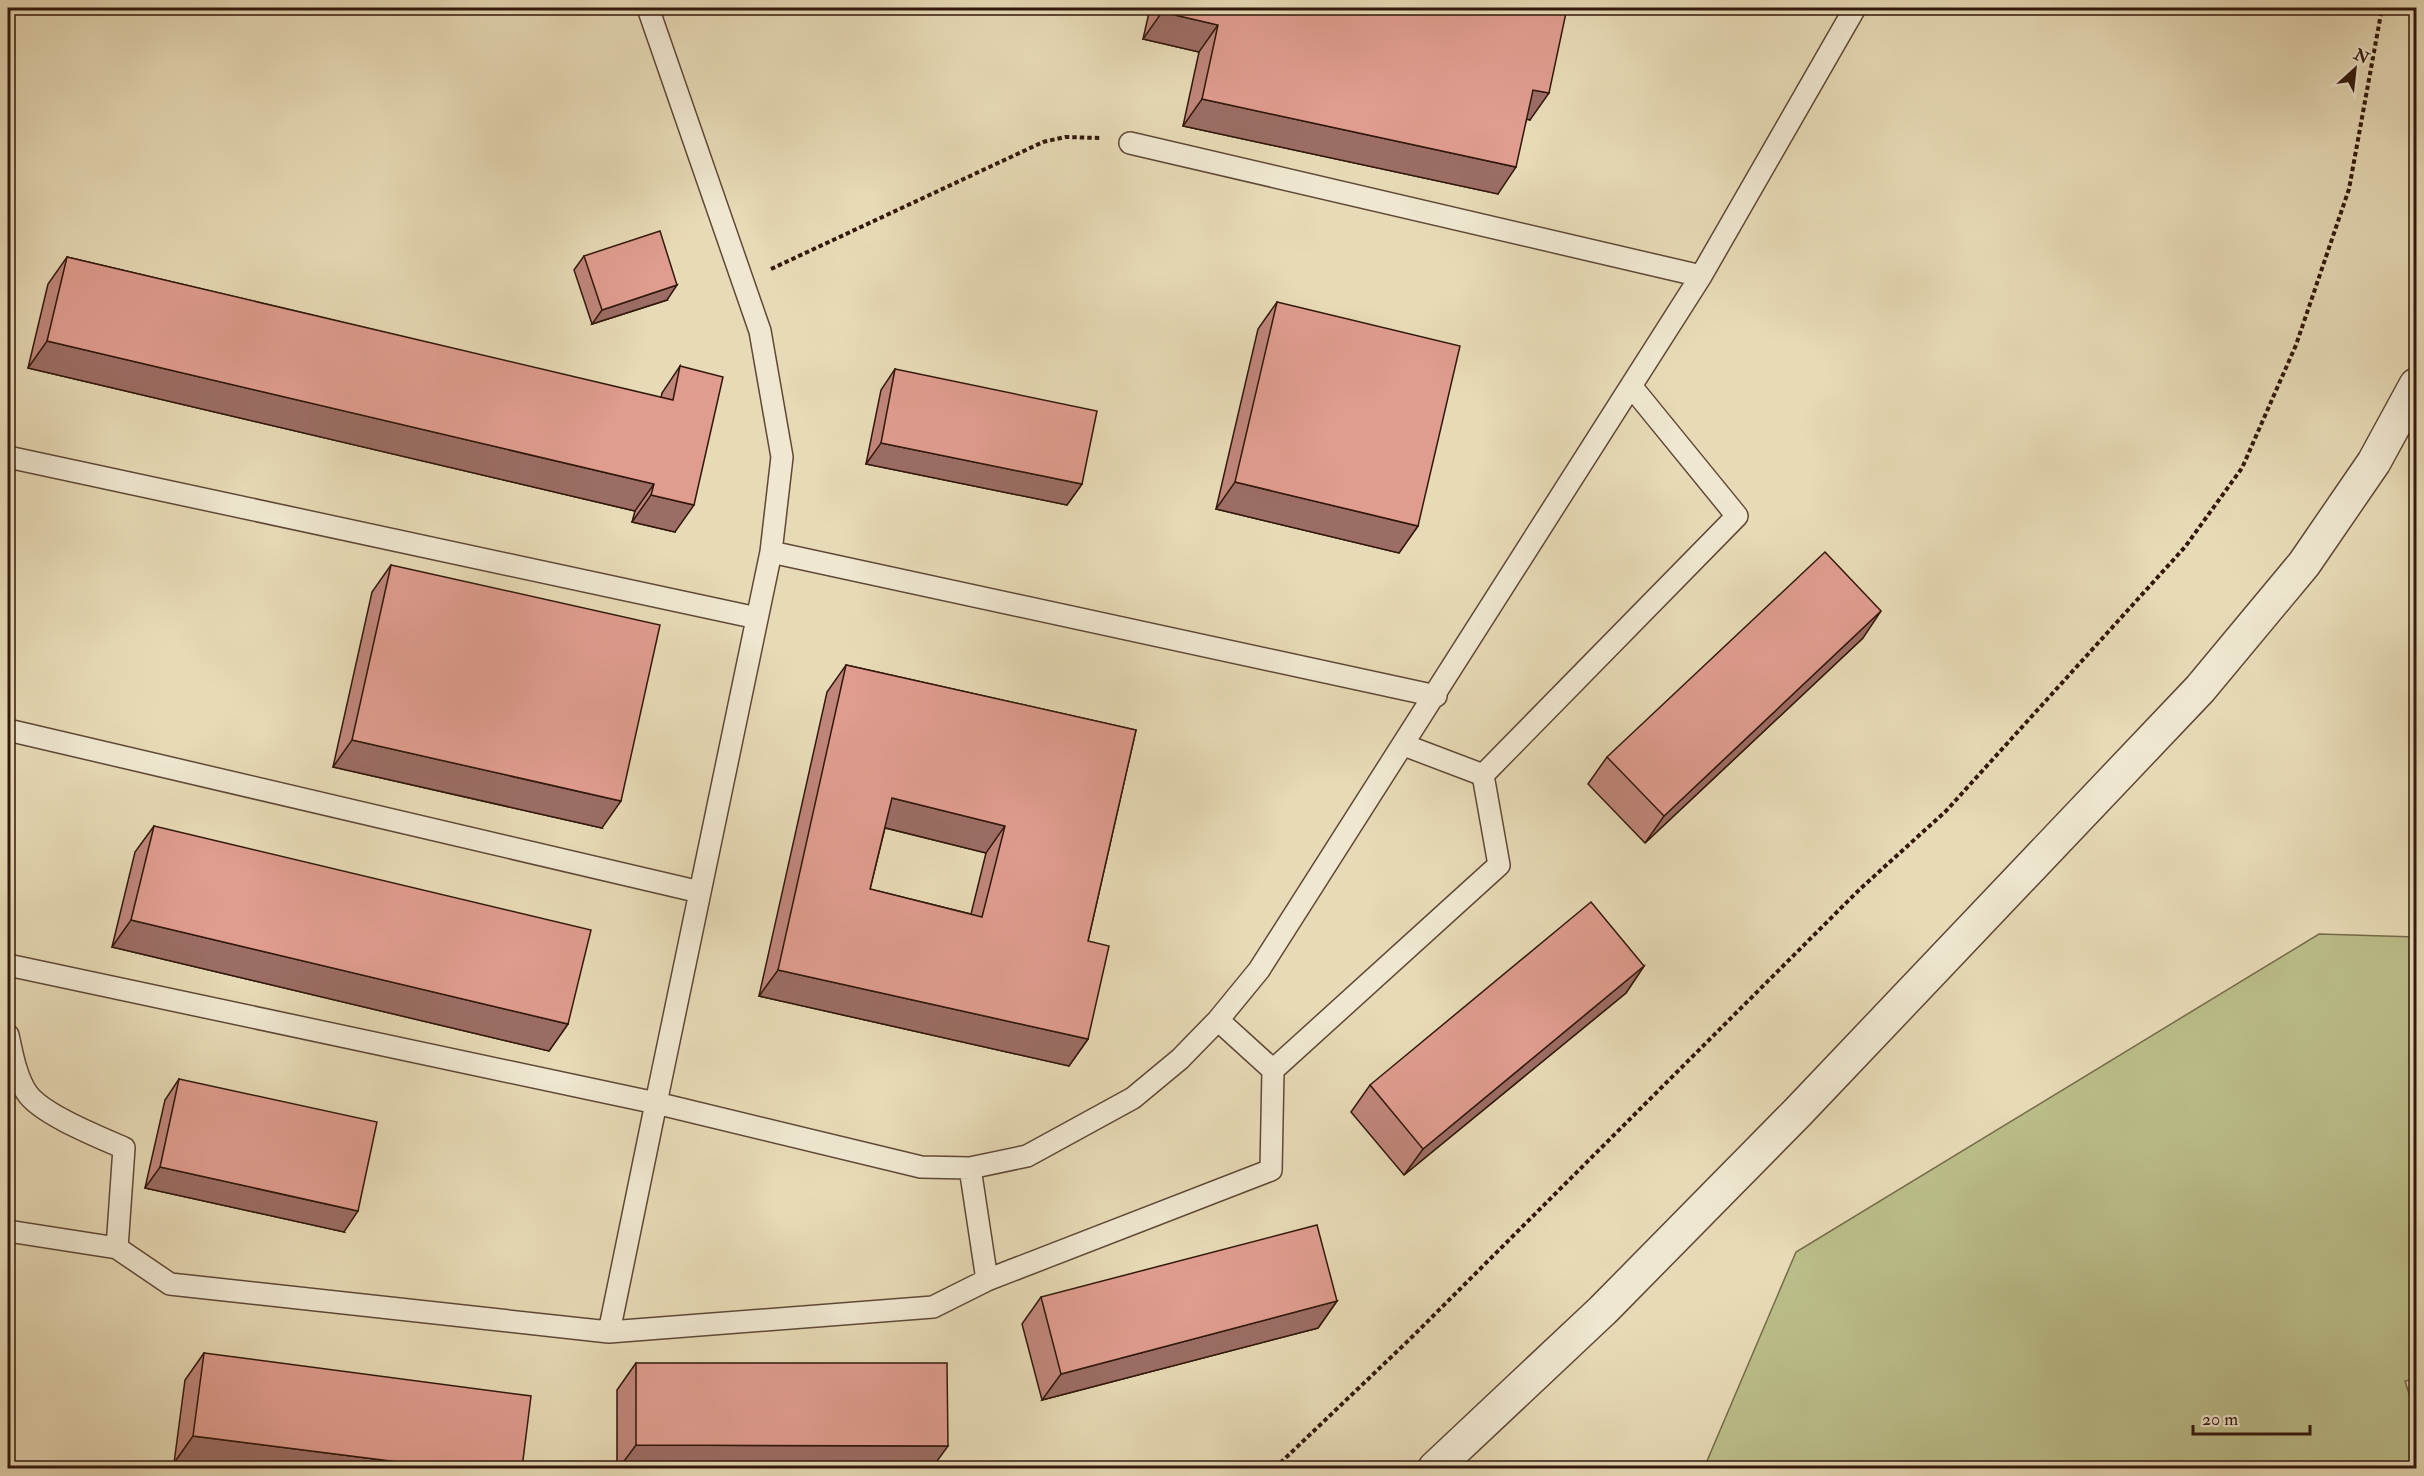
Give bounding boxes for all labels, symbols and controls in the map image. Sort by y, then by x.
north arrow [2325,39,2385,99]
text: N [2350,44,2373,69]
scale bar [2193,1398,2310,1436]
text: 20 m [2202,1408,2238,1431]

